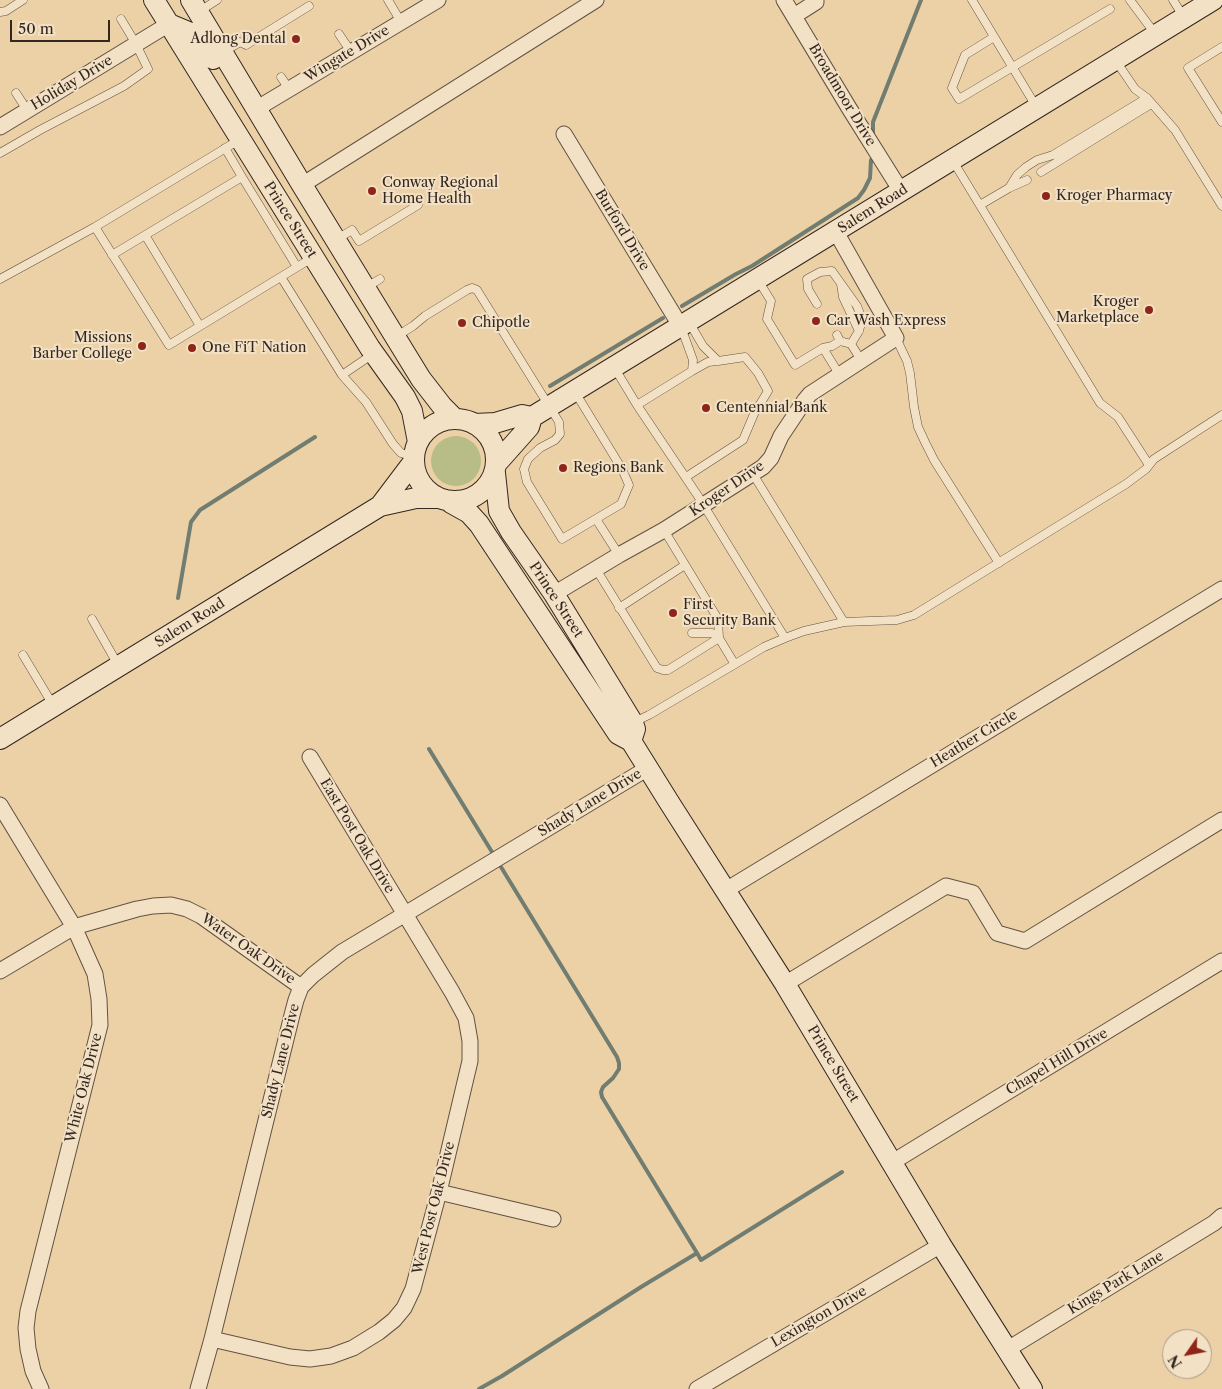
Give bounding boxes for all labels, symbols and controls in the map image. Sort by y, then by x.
scale bar [12,10,112,42]
text: 50 m [18,19,54,38]
street label: Wingate Drive [302,22,392,86]
place label: Adlong Dental [190,31,286,47]
marker: Adlong Dental [290,33,302,45]
street label: Broadmoor Drive [805,41,879,149]
street label: Holiday Drive [28,52,116,114]
place label: Conway Regional Home Health [382,175,498,208]
street label: Prince Street [260,179,320,261]
street label: Salem Road [835,181,911,237]
marker: Conway Regional Home Health [366,185,378,197]
street label: Burford Drive [591,186,653,274]
place label: Kroger Pharmacy [1056,188,1173,204]
marker: Kroger Pharmacy [1040,190,1052,202]
place label: Kroger Marketplace [1056,294,1139,326]
marker: Kroger Marketplace [1143,304,1155,316]
place label: Car Wash Express [826,313,946,329]
place label: Chipotle [472,315,530,331]
marker: Car Wash Express [810,315,822,327]
marker: Chipotle [456,317,468,329]
place label: Missions Barber College [32,330,132,362]
marker: Missions Barber College [136,340,148,352]
place label: One FiT Nation [202,340,307,356]
marker: One FiT Nation [186,342,198,354]
place label: Centennial Bank [716,400,827,416]
marker: Centennial Bank [700,402,712,414]
street label: Kroger Drive [687,458,767,520]
place label: Regions Bank [573,460,664,476]
marker: Regions Bank [557,462,569,474]
street label: Prince Street [525,559,587,641]
street label: Salem Road [152,595,228,651]
place label: First Security Bank [683,597,776,630]
marker: First Security Bank [667,607,679,619]
street label: Heather Circle [928,707,1020,771]
street label: Shady Lane Drive [535,765,645,841]
street label: East Post Oak Drive [316,775,398,897]
street label: Water Oak Drive [198,910,298,988]
street label: Shady Lane Drive [259,1002,303,1120]
street label: Prince Street [803,1022,863,1106]
street label: Chapel Hill Drive [1003,1025,1111,1099]
street label: White Oak Drive [62,1031,106,1145]
street label: West Post Oak Drive [409,1140,459,1276]
street label: Kings Park Lane [1065,1248,1167,1318]
street label: Lexington Drive [768,1283,870,1351]
north arrow [1162,1329,1212,1379]
text: N [1164,1352,1186,1372]

